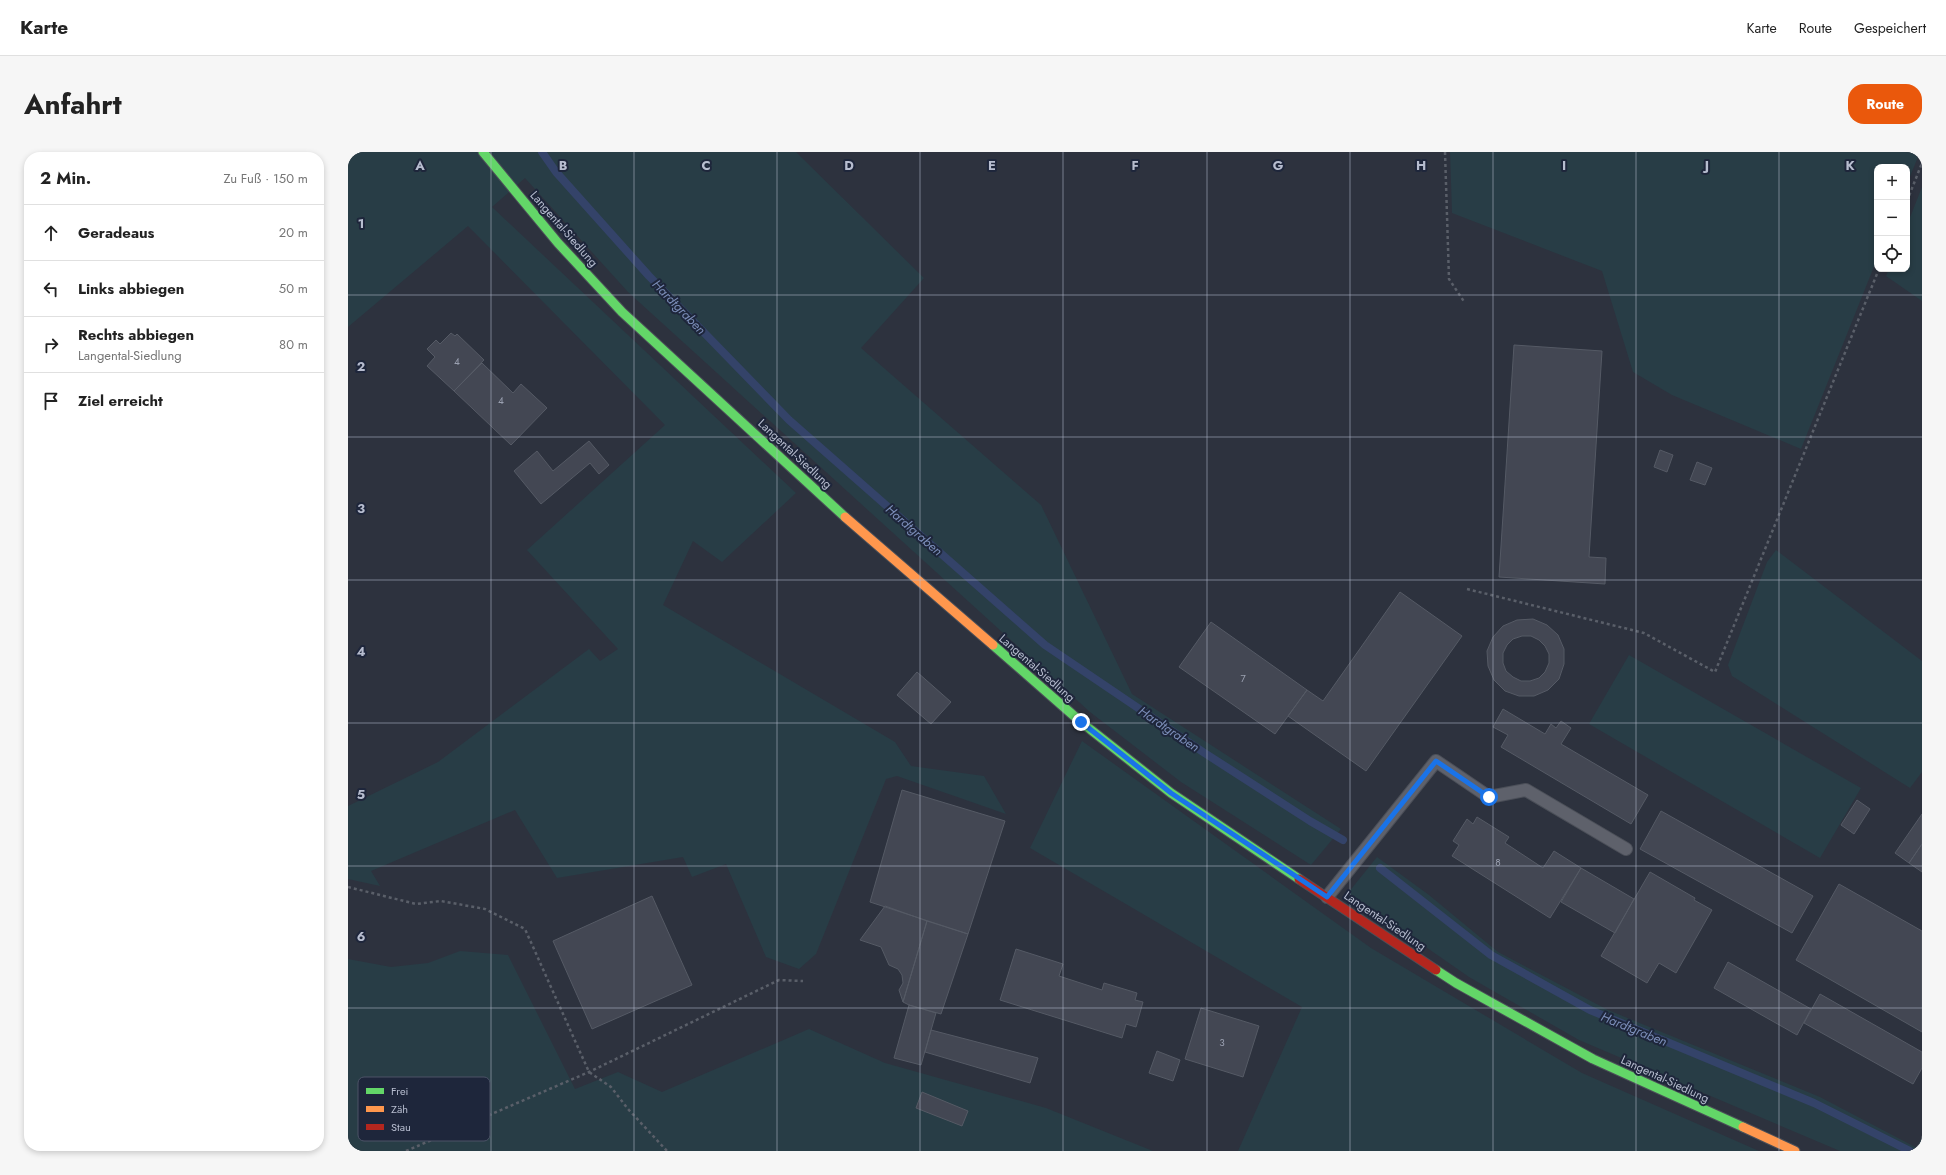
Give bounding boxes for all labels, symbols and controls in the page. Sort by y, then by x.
text: Karte [20,14,68,41]
text: Karte [1747,18,1777,38]
text: Route [1799,18,1832,38]
text: Gespeichert [1854,18,1926,38]
text: Anfahrt [24,84,122,125]
button: Route [1848,84,1922,124]
text: A [414,156,425,175]
text: B [559,156,568,175]
text: C [701,156,711,175]
text: D [844,156,854,175]
text: E [988,156,996,175]
text: F [1131,156,1139,175]
text: G [1273,156,1284,175]
text: H [1416,156,1426,175]
text: I [1562,156,1566,175]
text: J [1702,156,1709,175]
text: K [1845,156,1855,175]
map controls [1874,164,1910,272]
button: + [1874,164,1910,200]
text: 2 Min. [40,166,91,190]
text: Zu Fuß · 150 m [223,169,308,188]
street label: Langental-Siedlung [526,187,602,271]
button: − [1874,200,1910,236]
text: 1 [358,214,364,233]
icon: ahead [40,222,62,244]
text: Geradeaus [78,222,154,244]
text: 20 m [279,223,308,242]
button: locate [1874,236,1910,272]
water label: Hardtgraben [648,275,710,339]
icon: left [40,278,62,300]
text: Links abbiegen [78,278,184,300]
text: 50 m [279,279,308,298]
text: Rechts abbiegen [78,324,194,346]
icon: right [40,334,62,356]
text: 80 m [279,335,308,354]
text: Langental-Siedlung [78,346,182,365]
house number: 4 [454,354,460,369]
text: 2 [357,357,365,376]
icon: arrive [40,390,62,412]
text: Ziel erreicht [78,390,163,412]
house number: 4 [498,393,504,408]
street label: Langental-Siedlung [754,415,836,493]
text: 3 [357,499,365,518]
water label: Hardtgraben [881,500,947,560]
street label: Langental-Siedlung [995,630,1079,706]
text: 4 [356,642,366,661]
house number: 7 [1240,671,1246,686]
water label: Hardtgraben [1135,702,1204,757]
route end [1072,713,1090,731]
text: 5 [357,785,365,804]
route start [1480,788,1498,806]
house number: 8 [1495,855,1501,870]
street label: Langental-Siedlung [1340,887,1430,955]
text: 6 [357,927,366,946]
water label: Hardtgraben [1598,1007,1670,1051]
house number: 3 [1219,1035,1225,1050]
street label: Langental-Siedlung [1618,1051,1712,1107]
legend [358,1077,490,1141]
text: Frei [391,1083,409,1099]
text: Zäh [391,1101,408,1117]
text: Stau [391,1119,411,1135]

